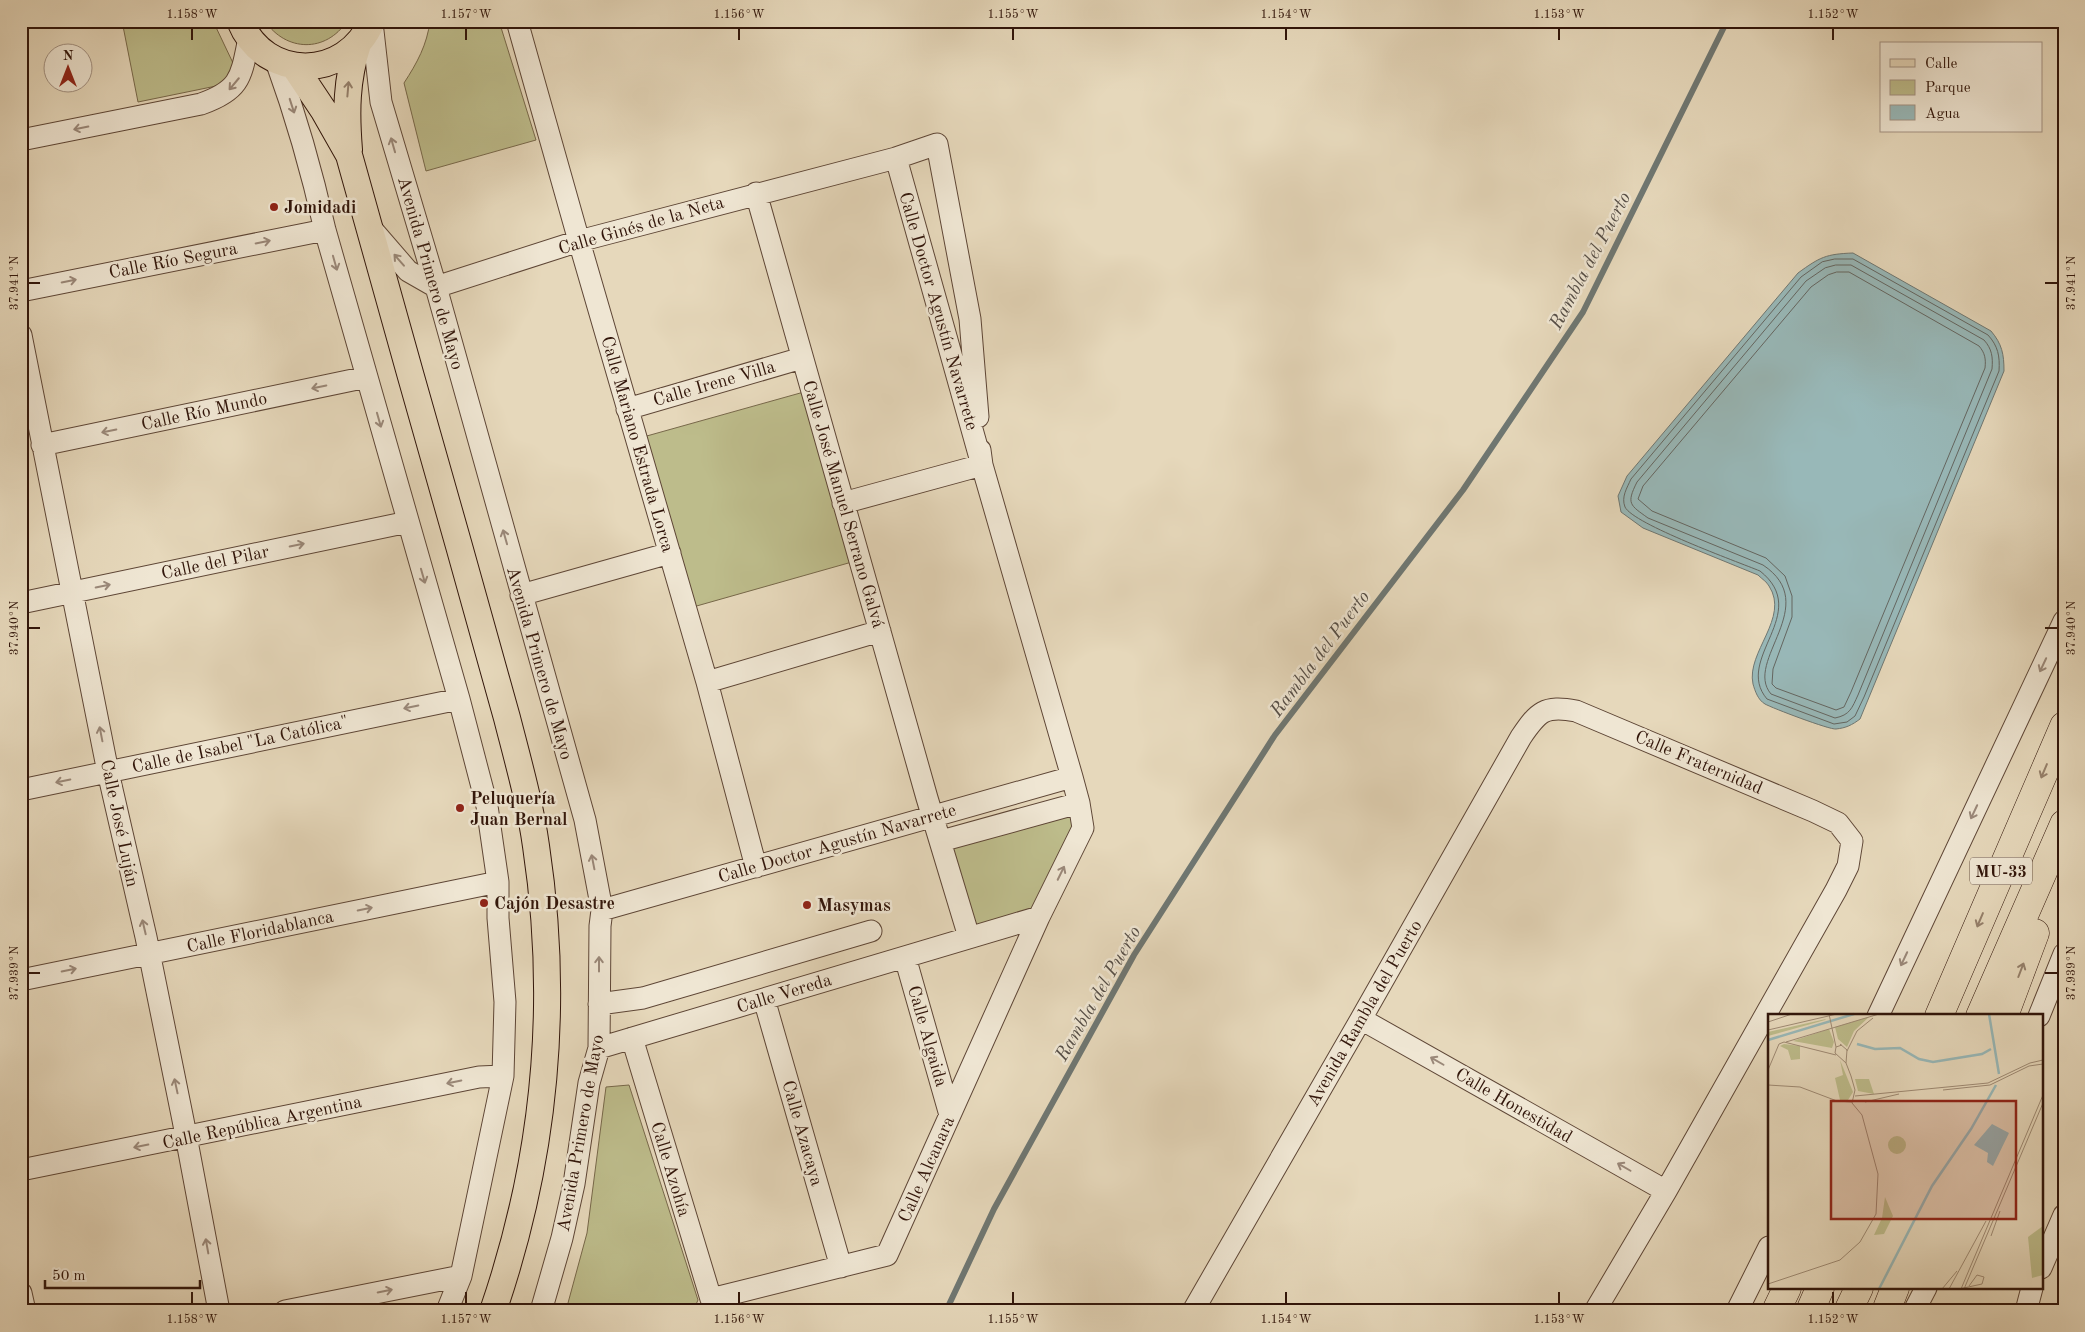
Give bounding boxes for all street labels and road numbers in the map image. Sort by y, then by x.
street label: Avenida Primero de Mayo [394,175,466,372]
street label: Calle Doctor Agustín Navarrete [895,190,981,432]
street label: Calle Ginés de la Neta [556,194,726,258]
street label: Calle Río Segura [107,240,239,282]
street label: Calle Mariano Estrada Lorca [598,334,677,555]
street label: Calle Irene Villa [651,358,778,410]
street label: Calle José Manuel Serrano Galvá [799,378,887,630]
street label: Calle Río Mundo [140,390,269,434]
street label: Calle del Pilar [160,543,271,583]
street label: Avenida Primero de Mayo [503,565,575,762]
street label: Calle de Isabel "La Católica" [130,713,350,777]
street label: Calle Fraternidad [1632,728,1765,798]
street label: Calle José Luján [97,758,141,889]
street label: Calle Doctor Agustín Navarrete [716,801,958,887]
road number: MU-33 [1970,858,2032,884]
street label: Calle Floridablanca [185,908,335,956]
street label: Avenida Rambla del Puerto [1304,917,1426,1110]
street label: Calle Vereda [735,971,834,1017]
street label: Calle Algaida [904,984,950,1089]
street label: Avenida Primero de Mayo [555,1033,607,1233]
street label: Calle Honestidad [1452,1065,1575,1147]
street label: Calle Azacaya [778,1078,826,1188]
street label: Calle República Argentina [161,1093,364,1153]
street label: Calle Alcanara [895,1113,958,1225]
street label: Calle Azohía [647,1120,693,1219]

